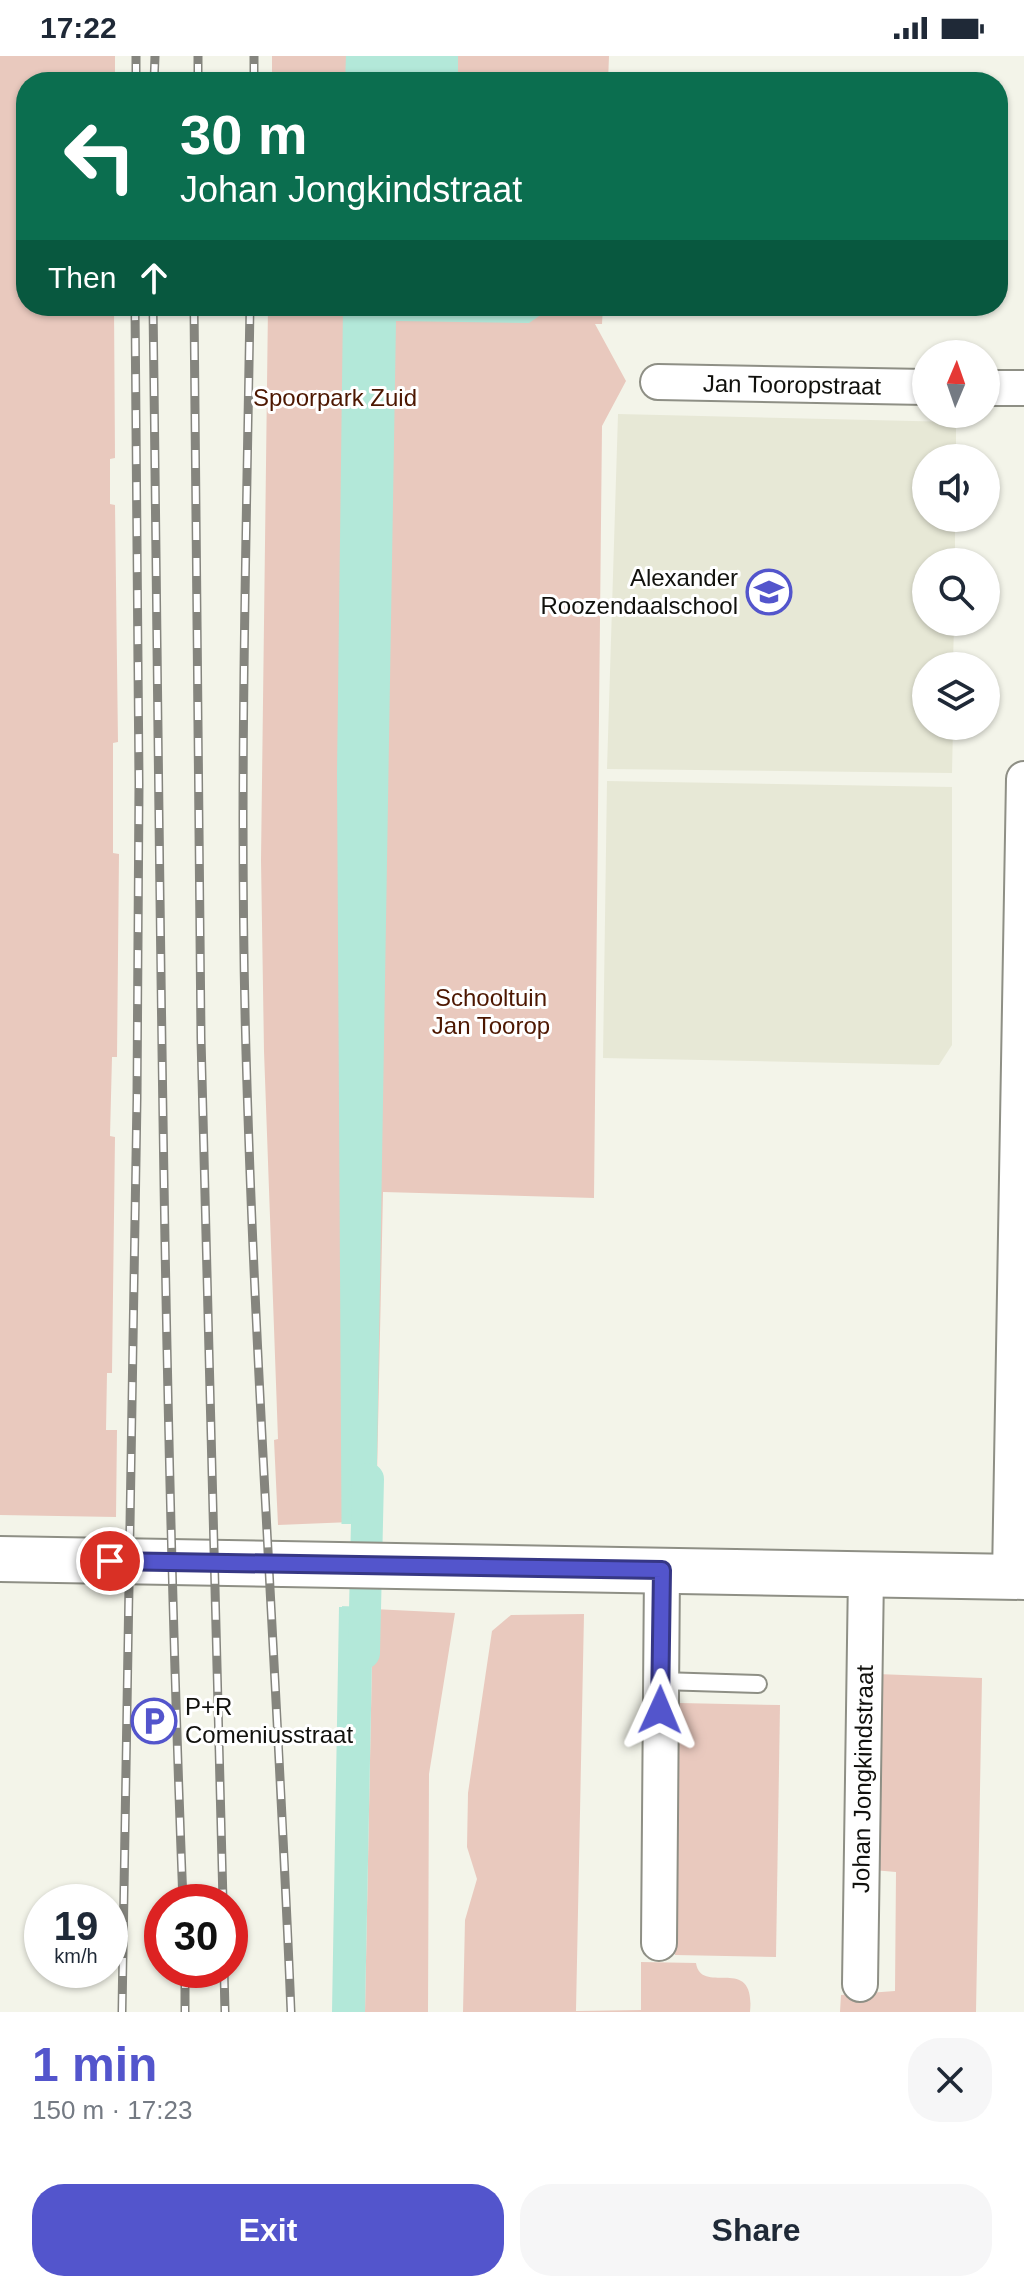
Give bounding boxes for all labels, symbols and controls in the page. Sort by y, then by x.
text: 17:22 [40,11,117,44]
text: 30 m [180,103,308,166]
icon: left [48,104,152,208]
text: Johan Jongkindstraat [180,169,522,210]
icon: ahead [132,256,176,300]
text: Then [48,261,116,294]
north arrow [912,340,1000,428]
map controls [912,340,1000,740]
street label: Jan Tooropstraat [703,369,882,400]
park label: Spoorpark Zuid [253,384,417,411]
button: sound [912,444,1000,532]
button: search [912,548,1000,636]
place label: Alexander Roozendaalschool [541,564,738,619]
school or university icon: Alexander Roozendaalschool [745,568,793,616]
button: layers [912,652,1000,740]
park label: Schooltuin Jan Toorop [432,984,550,1039]
pin [76,1527,144,1595]
icon: arrive [88,1539,132,1583]
street label: Johan Jongkindstraat [847,1664,878,1893]
position arrow [618,1668,702,1752]
place label: P+R Comeniusstraat [185,1693,353,1748]
parking icon: P+R Comeniusstraat [130,1697,178,1745]
speed limit sign: 30 [144,1884,248,1988]
text: 19 [54,1904,98,1948]
text: km/h [54,1945,98,1967]
text: 1 min [32,2038,157,2091]
button: close [908,2038,992,2122]
text: 150 m · 17:23 [32,2095,192,2125]
button: Exit [32,2184,504,2276]
button: Share [520,2184,992,2276]

